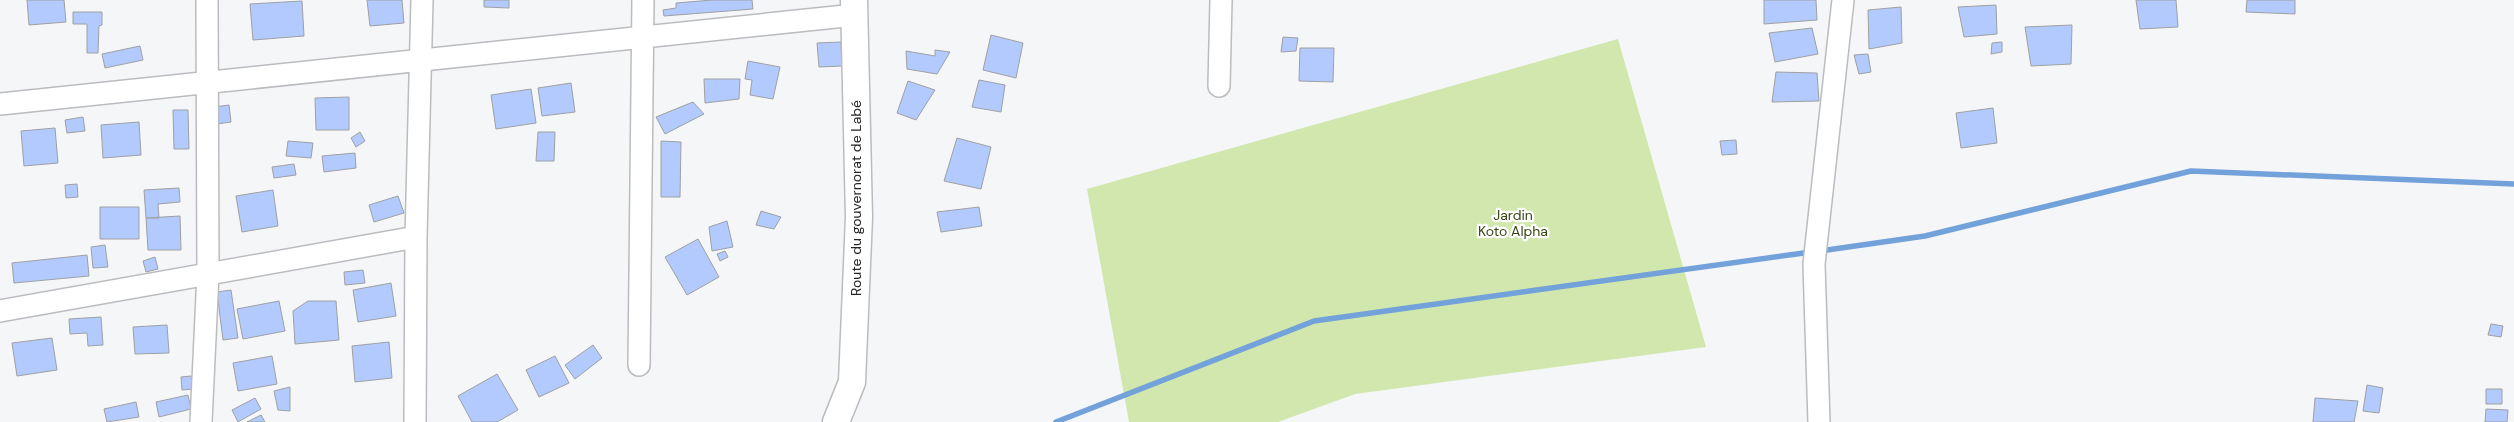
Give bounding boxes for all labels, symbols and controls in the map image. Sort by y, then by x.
street label: Route du gouvernorat de Labé [847,100,865,296]
park label: Jardin Koto Alpha [1478,206,1548,240]

